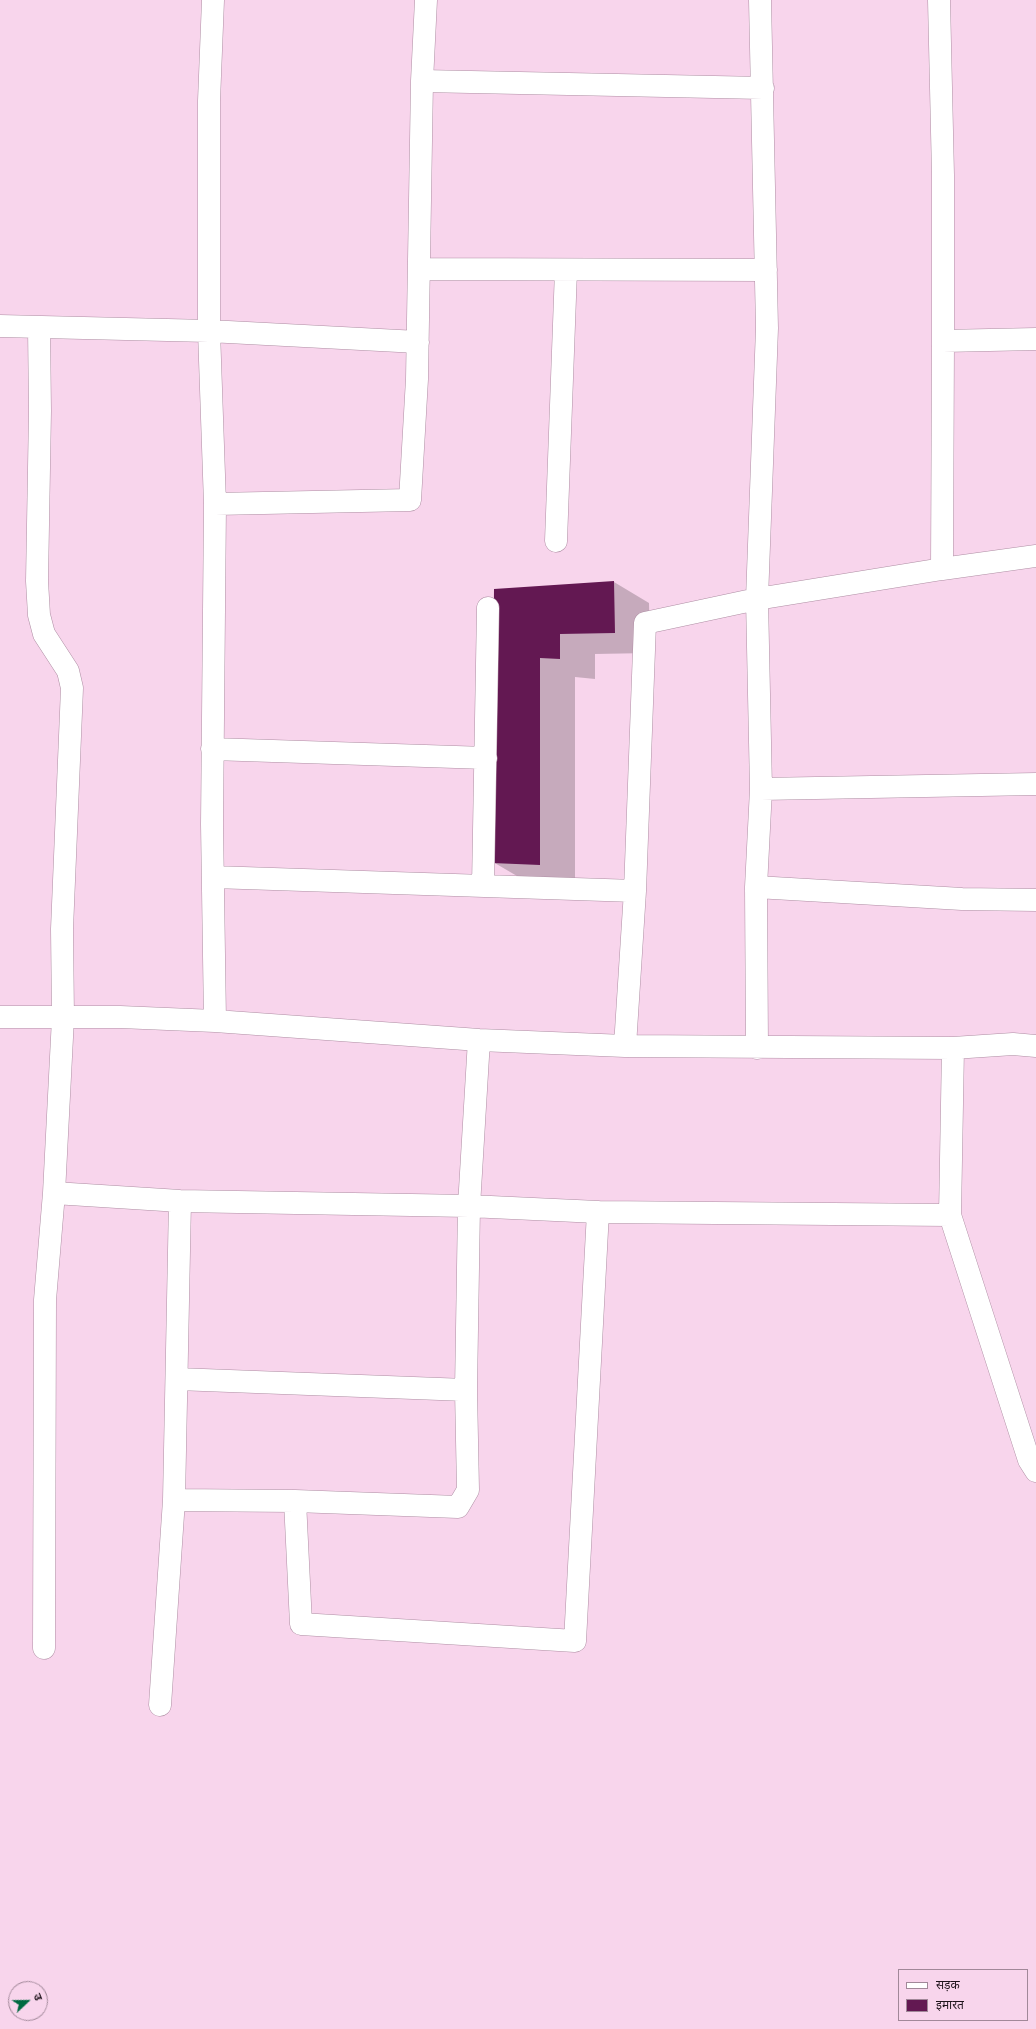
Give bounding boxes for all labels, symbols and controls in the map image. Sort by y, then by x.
legend [898,1969,1028,2021]
text: सड़क [936,1976,960,1993]
north arrow [8,1981,48,2021]
text: उ [31,1991,47,2002]
text: इमारत [936,1996,964,2013]

